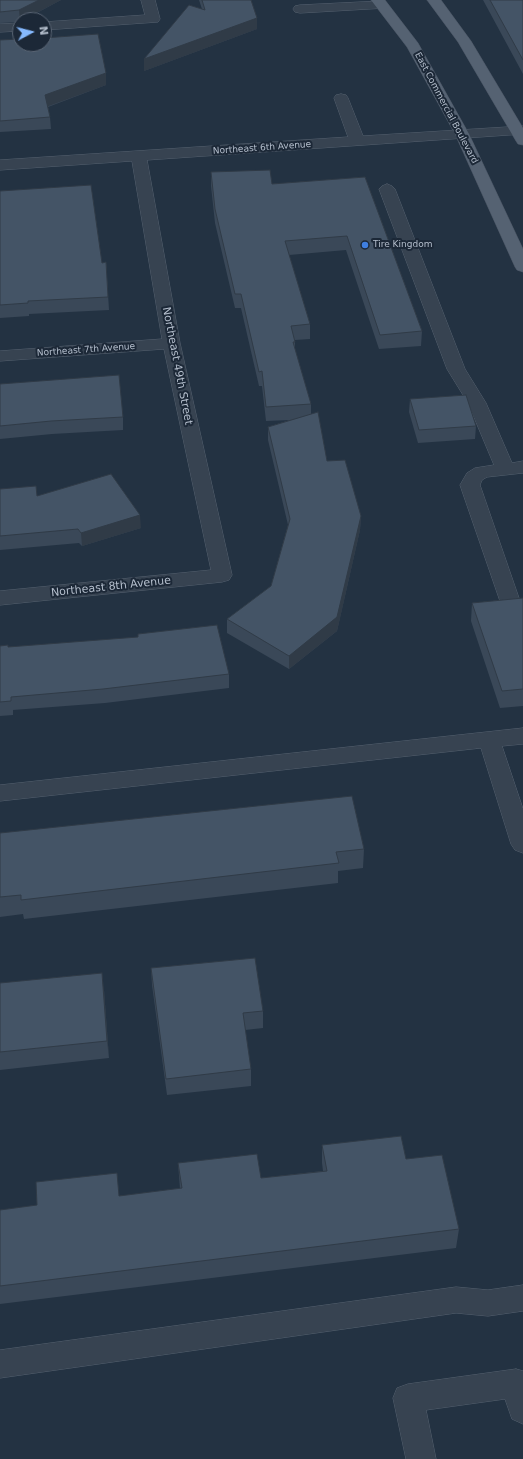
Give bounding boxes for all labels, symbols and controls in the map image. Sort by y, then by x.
north arrow [12,12,52,52]
text: N [36,25,50,36]
street label: East Commercial Boulevard [412,51,480,165]
street label: Northeast 6th Avenue [212,139,312,157]
marker: Tire Kingdom [360,240,370,250]
place label: Tire Kingdom [373,240,432,250]
street label: Northeast 49th Street [159,306,195,426]
street label: Northeast 7th Avenue [36,341,136,359]
street label: Northeast 8th Avenue [50,574,172,600]

